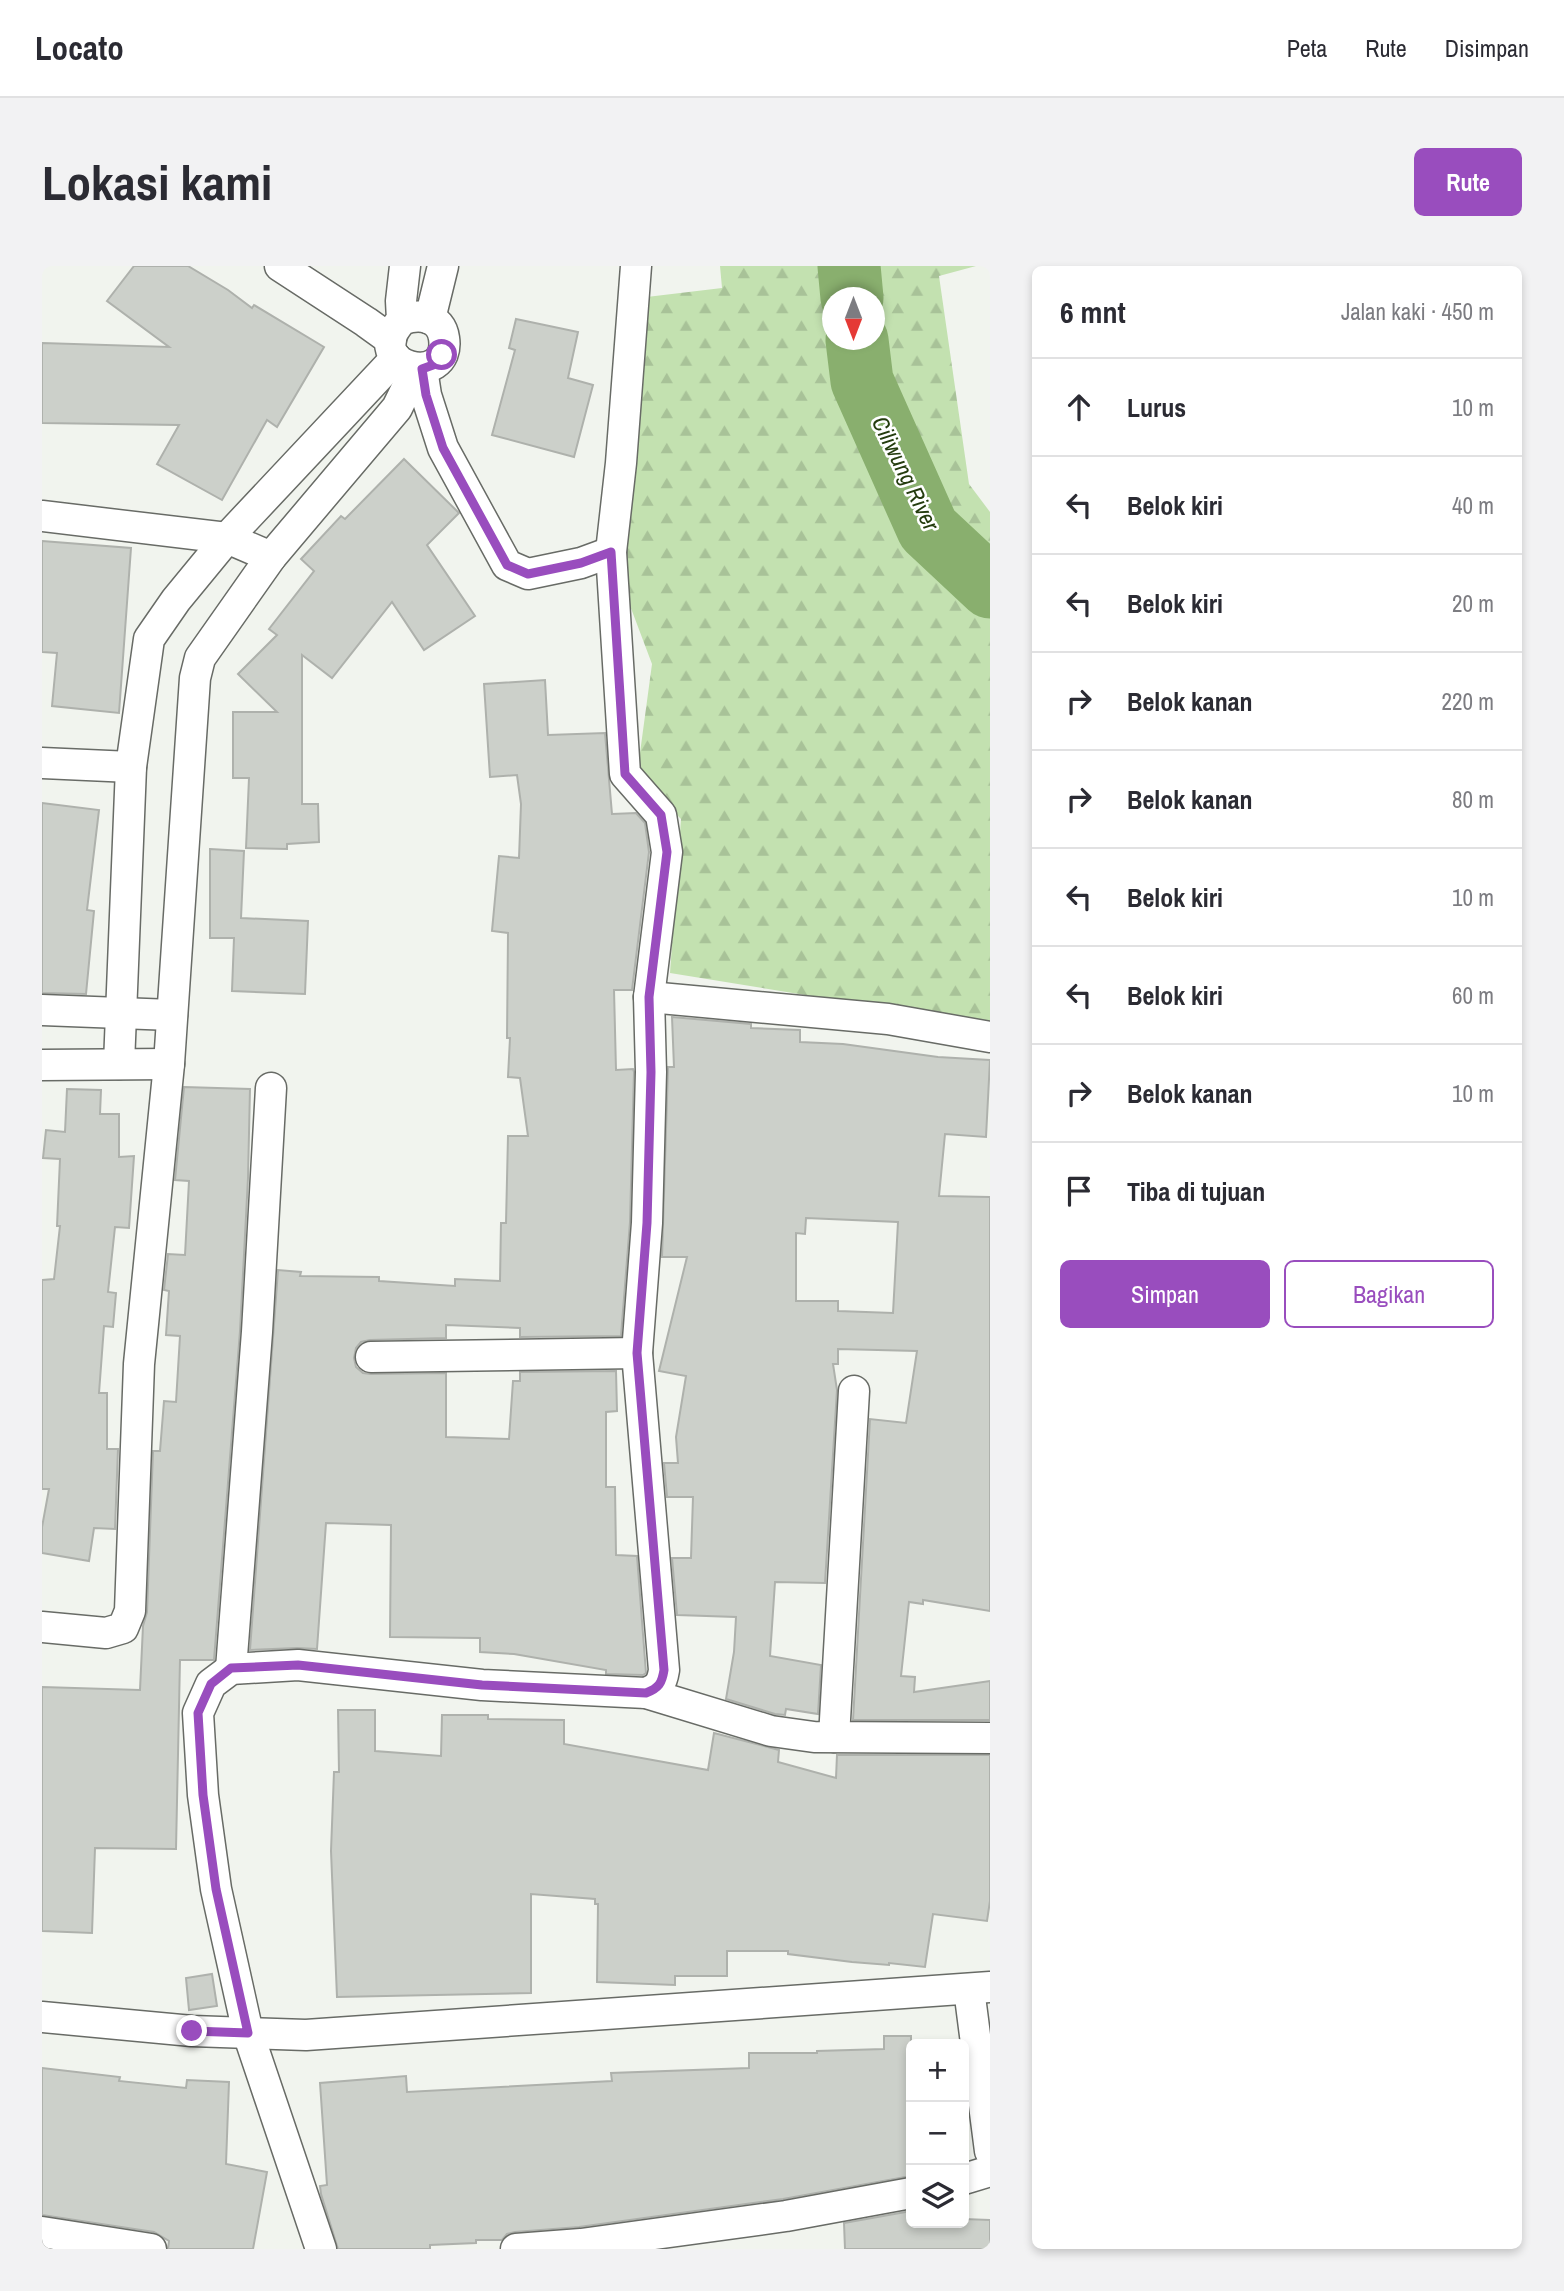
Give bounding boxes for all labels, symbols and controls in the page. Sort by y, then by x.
text: Locato [35,26,124,70]
text: Peta [1287,32,1327,64]
text: Rute [1365,32,1407,64]
text: Disimpan [1445,32,1529,64]
button: Rute [1414,148,1522,216]
text: Lokasi kami [42,149,272,215]
north arrow [822,287,885,350]
text: 6 mnt [1060,292,1126,332]
text: Jalan kaki · 450 m [1341,296,1494,327]
route start [426,339,457,370]
icon: ahead [1060,388,1098,426]
text: Lurus [1127,390,1186,425]
text: 10 m [1452,392,1494,423]
water label: Ciliwung River [865,411,947,536]
icon: left [1060,486,1098,524]
text: Belok kiri [1127,488,1223,523]
text: 40 m [1452,490,1494,521]
icon: left [1060,584,1098,622]
text: Belok kiri [1127,586,1223,621]
text: 20 m [1452,588,1494,619]
icon: right [1060,682,1098,720]
text: Belok kanan [1127,684,1253,719]
text: 220 m [1442,686,1494,717]
icon: right [1060,780,1098,818]
text: Belok kanan [1127,782,1253,817]
text: 80 m [1452,784,1494,815]
icon: left [1060,878,1098,916]
text: Belok kiri [1127,880,1223,915]
text: 10 m [1452,882,1494,913]
icon: left [1060,976,1098,1014]
text: Belok kiri [1127,978,1223,1013]
text: 60 m [1452,980,1494,1011]
icon: right [1060,1074,1098,1112]
text: Belok kanan [1127,1076,1253,1111]
text: 10 m [1452,1078,1494,1109]
icon: arrive [1060,1172,1098,1210]
text: Tiba di tujuan [1127,1174,1265,1209]
button: Simpan [1060,1260,1270,1328]
button: Bagikan [1284,1260,1494,1328]
route end [176,2015,207,2046]
map controls [906,2039,969,2228]
button: + [906,2039,969,2102]
button: − [906,2102,969,2165]
button: layers [906,2165,969,2228]

